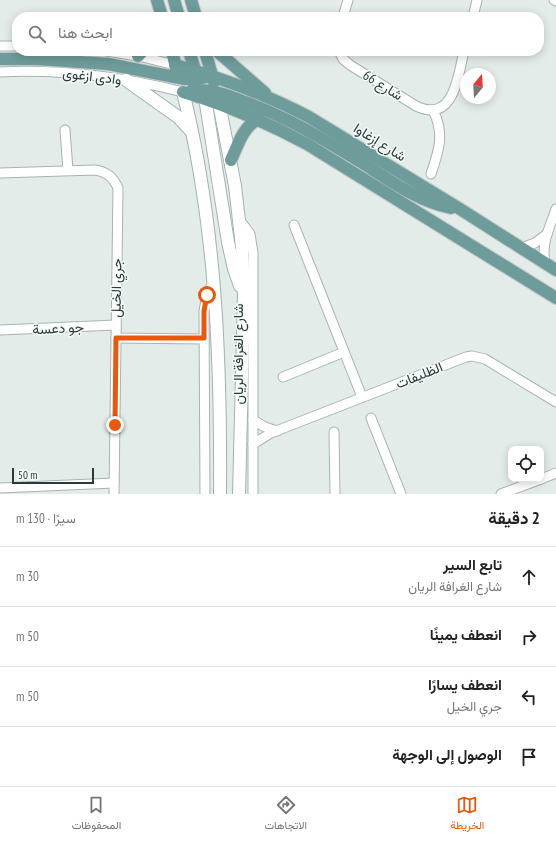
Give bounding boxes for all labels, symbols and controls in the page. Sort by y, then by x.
search box [12,12,544,56]
icon: search [26,23,48,45]
text: ابحث هنا [58,23,113,42]
street label: وادى ازغوى [61,63,123,89]
street label: شارع 66 [359,66,406,106]
north arrow [460,68,496,104]
street label: شارع إزغاوا [349,119,410,167]
street label: جري الخيل [106,258,129,318]
route start [198,286,216,304]
street label: شارع الغرافة الريان [229,304,249,404]
street label: جو دعسة [32,318,84,338]
street label: الظليفات [393,357,445,393]
route end [106,416,124,434]
map controls [508,446,544,482]
button: locate [508,446,544,482]
scale bar [12,466,94,485]
text: 50 m [18,468,37,482]
text: 2 دقيقة [488,507,540,529]
text: سيرًا · 130 m [16,510,76,527]
text: تابع السير [443,555,502,574]
icon: ahead [518,566,540,588]
text: 30 m [16,568,39,585]
text: شارع الغرافة الريان [408,578,502,595]
text: انعطف يمينًا [430,625,502,644]
icon: right [518,626,540,648]
text: 50 m [16,628,39,645]
text: انعطف يسارًا [428,675,502,694]
icon: left [518,686,540,708]
text: 50 m [16,688,39,705]
text: جري الخيل [447,698,502,715]
text: الوصول إلى الوجهة [392,745,502,764]
icon: arrive [518,746,540,768]
tab: المحفوظات [72,794,121,835]
tab: الاتجاهات [264,794,307,835]
tab: الخريطة [450,794,484,835]

